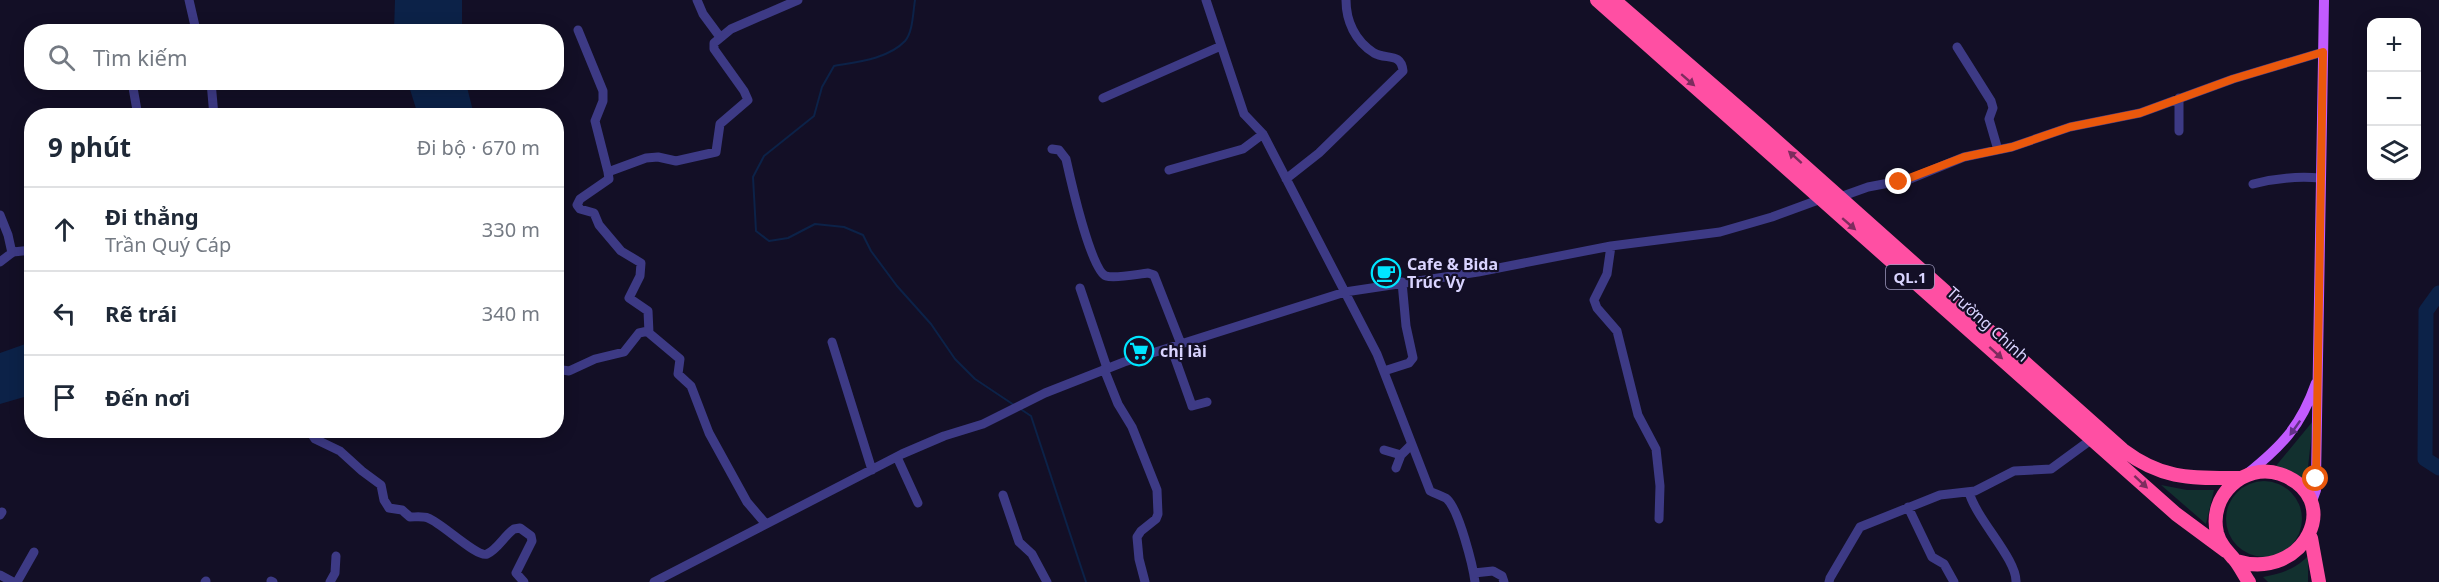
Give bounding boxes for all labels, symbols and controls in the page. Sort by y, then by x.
map controls [2367,18,2421,180]
button: + [2367,18,2421,72]
search box [24,24,564,90]
icon: search [45,41,78,74]
text: Tìm kiếm [93,42,188,72]
button: − [2367,72,2421,126]
one-way arrow [1680,73,1695,86]
button: layers [2367,126,2421,180]
text: 9 phút [48,129,131,165]
text: Đi bộ · 670 m [417,134,540,161]
one-way arrow [1787,151,1803,164]
route end [1885,168,1911,194]
text: Đi thẳng [105,201,199,231]
icon: ahead [48,213,81,246]
text: 330 m [482,216,540,243]
one-way arrow [1841,217,1856,230]
text: Trần Quý Cáp [105,231,231,258]
place label: Cafe & Bida Trúc Vy [1407,253,1498,293]
cafe icon: Cafe & Bida Trúc Vy [1370,257,1402,289]
road number: QL.1 [1886,265,1934,289]
street label: Trường Chinh [1942,281,2034,367]
icon: left [48,297,81,330]
text: Rẽ trái [105,298,177,328]
text: 340 m [482,300,540,327]
supermarket icon: chị lài [1123,335,1155,367]
place label: chị lài [1160,340,1207,362]
one-way arrow [1988,346,2003,360]
icon: arrive [48,381,81,414]
text: Đến nơi [105,382,190,412]
one-way arrow [2289,419,2301,435]
route start [2302,465,2328,491]
one-way arrow [2134,475,2149,489]

